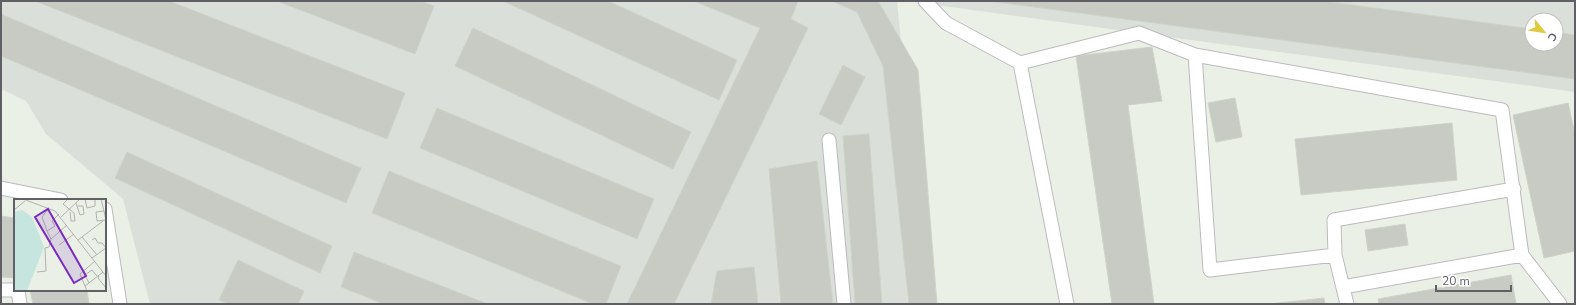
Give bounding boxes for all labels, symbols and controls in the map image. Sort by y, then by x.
north arrow [1524,12,1564,52]
text: С [1544,30,1561,44]
inset map [14,199,106,291]
scale bar [1436,267,1511,293]
text: 20 m [1442,273,1470,289]

